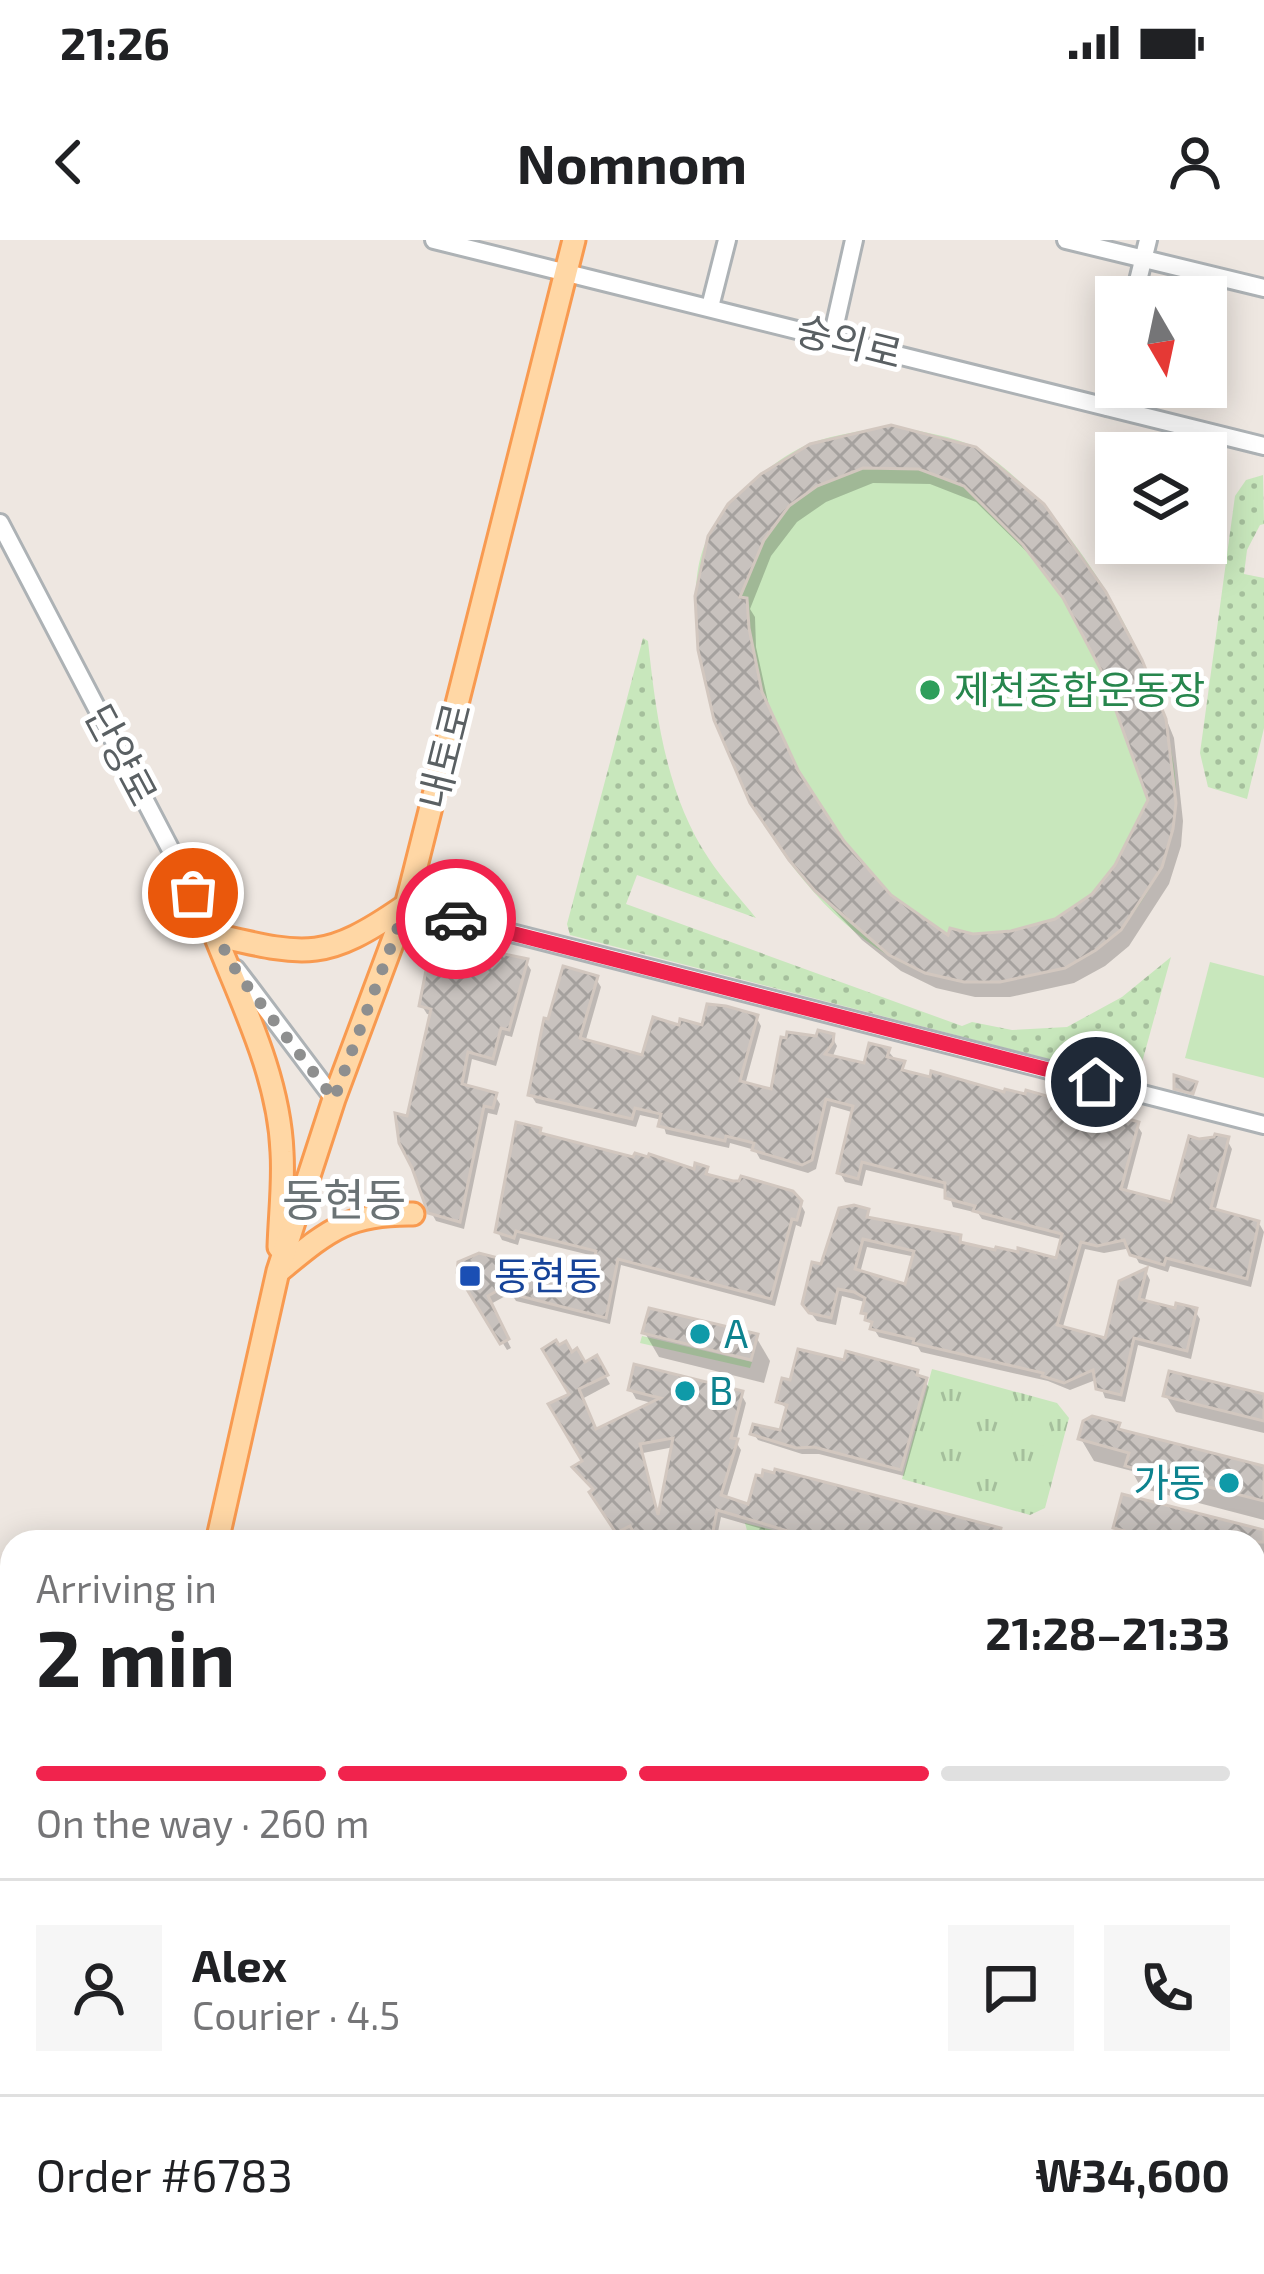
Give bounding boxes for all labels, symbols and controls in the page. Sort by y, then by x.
text: 21:26 [60,15,170,69]
icon: back [36,129,102,195]
icon: person [1162,129,1228,195]
text: Nomnom [517,130,747,195]
north arrow [1095,276,1227,408]
map controls [1095,276,1227,564]
street label: 숭의로 [791,305,907,376]
button: layers [1095,432,1227,564]
place label: 제천종합운동장 [954,665,1205,712]
marker: 제천종합운동장 [917,677,943,703]
street label: 단양로 [76,696,168,813]
street label: 내토로 [408,698,479,814]
pin [142,842,244,944]
courier [396,859,516,979]
icon: bag [160,860,226,926]
icon: car [423,886,489,952]
pin [1045,1031,1147,1133]
icon: home [1063,1049,1129,1115]
district label: 동현동 [282,1171,406,1225]
place label: 동현동 [494,1251,602,1298]
marker: 동현동 [457,1263,483,1289]
place label: A [724,1309,748,1356]
marker: A [687,1321,713,1347]
place label: B [709,1366,733,1413]
marker: B [672,1378,698,1404]
place label: 가동 [1133,1458,1205,1505]
marker: 가동 [1216,1470,1242,1496]
text: Arriving in [36,1564,217,1611]
text: 21:28–21:33 [985,1605,1230,1659]
text: 2 min [36,1609,235,1703]
text: On the way · 260 m [36,1799,370,1846]
button: person [36,1925,162,2051]
button: chat [948,1925,1074,2051]
button: phone [1104,1925,1230,2051]
text: Alex [192,1937,287,1991]
text: Courier · 4.5 [192,1991,400,2038]
text: Order #6783 [36,2147,293,2201]
text: ₩34,600 [1035,2147,1230,2201]

